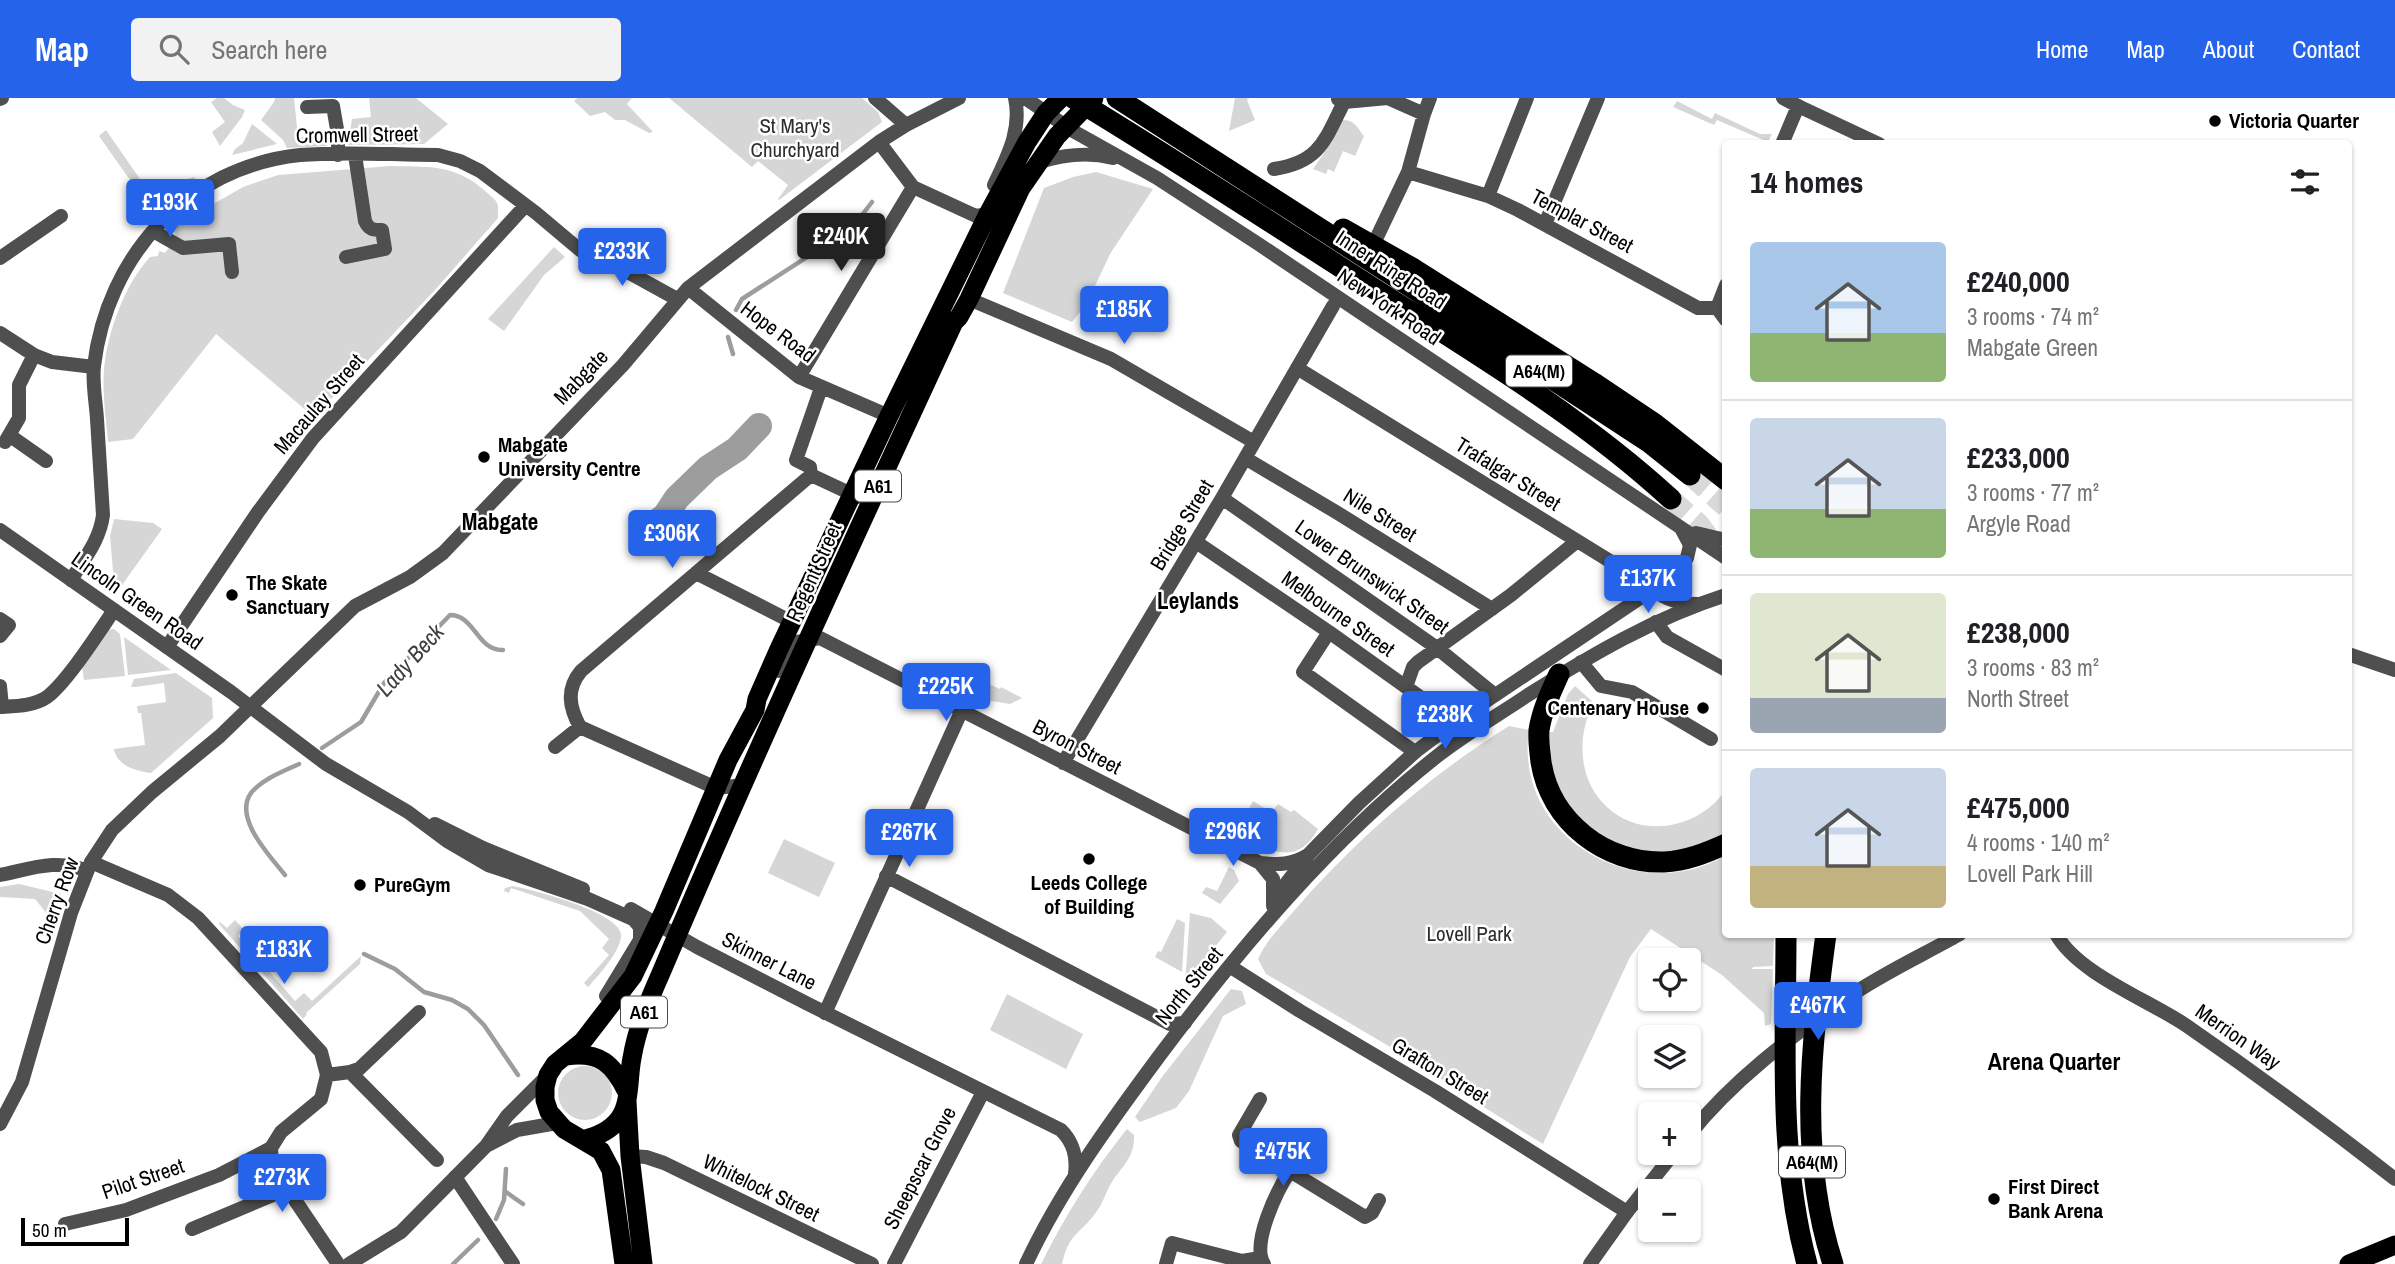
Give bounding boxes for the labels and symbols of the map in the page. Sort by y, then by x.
place label: Victoria Quarter [2229,106,2359,135]
park label: St Mary's Churchyard [751,111,840,164]
marker: Victoria Quarter [2207,113,2223,129]
street label: Cromwell Street [296,119,419,150]
pin: £193K [121,180,219,239]
street label: Templar Street [1526,181,1639,260]
pin: £240K [792,214,890,273]
street label: Inner Ring Road [1330,223,1452,316]
pin: £233K [573,228,671,288]
street label: New York Road [1332,261,1447,352]
pin: £185K [1075,286,1173,346]
street label: Hope Road [735,294,822,369]
street label: Mabgate [547,342,614,411]
street label: Macaulay Street [267,347,371,460]
road number: A64(M) [1506,356,1572,386]
place label: Mabgate University Centre [498,430,641,483]
street label: Trafalgar Street [1450,430,1567,518]
marker: Mabgate University Centre [476,449,492,465]
road number: A61 [855,470,901,502]
street label: Bridge Street [1143,474,1220,576]
street label: Nile Street [1338,481,1423,549]
district label: Mabgate [462,506,538,537]
pin: £306K [623,510,721,570]
street label: Lower Brunswick Street [1289,513,1455,641]
street label: Regent Street [779,517,848,626]
street label: Lincoln Green Road [66,545,209,657]
pin: £137K [1599,556,1697,615]
street label: Melbourne Street [1276,564,1401,663]
place label: The Skate Sanctuary [246,568,330,621]
district label: Leylands [1157,585,1239,616]
marker: The Skate Sanctuary [224,587,240,603]
water label: Lady Beck [369,615,452,703]
pin: £225K [897,664,995,723]
pin: £238K [1396,692,1494,751]
place label: Centenary House [1547,693,1689,722]
marker: Centenary House [1695,700,1711,716]
street label: Byron Street [1028,712,1127,781]
pin: £296K [1184,808,1282,868]
pin: £267K [860,810,958,869]
marker: Leeds College of Building [1081,851,1097,867]
street label: Cherry Row [27,853,86,948]
place label: Leeds College of Building [1031,868,1147,921]
place label: PureGym [374,870,451,899]
marker: PureGym [352,877,368,893]
park label: Lovell Park [1426,919,1512,948]
street label: Skinner Lane [717,924,821,997]
pin: £183K [235,926,333,986]
street label: North Street [1148,940,1229,1031]
pin: £467K [1769,982,1867,1042]
road number: A61 [621,996,667,1028]
street label: Merrion Way [2190,997,2287,1077]
street label: Grafton Street [1386,1030,1494,1111]
district label: Arena Quarter [1988,1045,2121,1077]
street label: Sheepscar Grove [876,1101,963,1234]
pin: £475K [1234,1128,1332,1188]
road number: A64(M) [1779,1146,1845,1178]
street label: Whitelock Street [698,1147,825,1228]
street label: Pilot Street [98,1151,188,1206]
pin: £273K [233,1154,331,1214]
place label: First Direct Bank Arena [2008,1172,2103,1225]
marker: First Direct Bank Arena [1986,1191,2002,1207]
scale bar [21,1215,130,1247]

